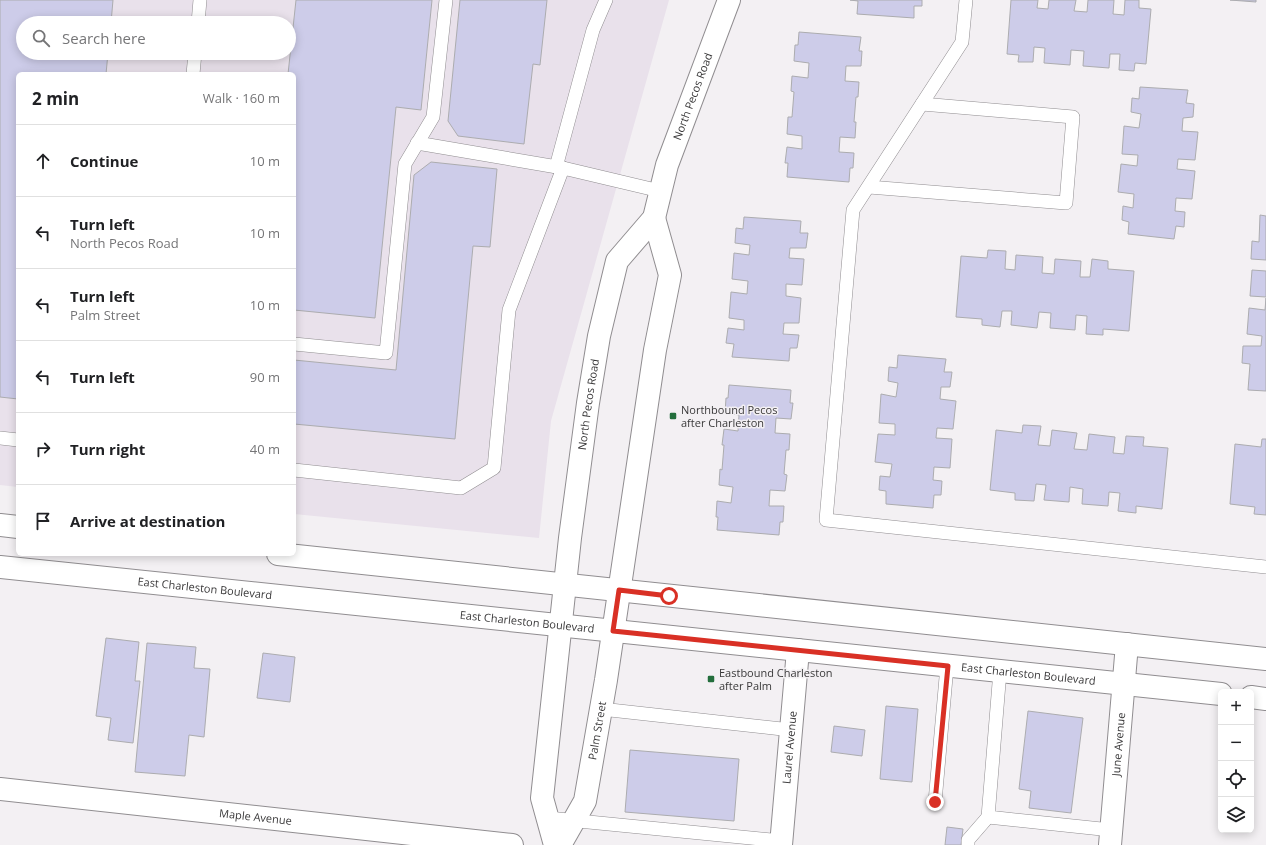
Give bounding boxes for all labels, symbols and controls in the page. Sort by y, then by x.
search box [16,16,296,60]
icon: search [30,27,52,49]
text: Search here [62,28,146,48]
street label: North Pecos Road [669,51,715,142]
text: 2 min [32,87,79,110]
text: Walk · 160 m [203,89,280,107]
icon: ahead [32,150,54,172]
text: Continue [70,151,138,171]
text: 10 m [250,152,280,170]
text: Turn left [70,214,135,234]
icon: left [32,222,54,244]
text: 10 m [250,224,280,242]
text: North Pecos Road [70,234,179,252]
text: Turn left [70,286,135,306]
icon: left [32,294,54,316]
text: 10 m [250,296,280,314]
text: Palm Street [70,306,140,324]
street label: North Pecos Road [574,358,602,451]
icon: left [32,366,54,388]
text: Turn left [70,367,135,387]
text: 90 m [250,368,280,386]
place label: Northbound Pecos after Charleston [681,402,777,430]
marker: Northbound Pecos after Charleston [668,411,678,421]
icon: right [32,438,54,460]
text: Turn right [70,439,145,459]
text: 40 m [250,440,280,458]
icon: arrive [32,510,54,532]
text: Arrive at destination [70,511,225,531]
street label: East Charleston Boulevard [137,573,273,602]
route start [660,587,678,605]
street label: East Charleston Boulevard [459,607,595,636]
street label: East Charleston Boulevard [960,659,1097,688]
place label: Eastbound Charleston after Palm [719,665,833,693]
marker: Eastbound Charleston after Palm [706,674,716,684]
map controls [1218,689,1254,833]
button: + [1218,689,1254,725]
street label: Palm Street [584,700,609,761]
street label: Laurel Avenue [778,710,800,784]
street label: June Avenue [1108,712,1128,778]
button: − [1218,725,1254,761]
button: locate [1218,761,1254,797]
route end [926,793,944,811]
button: layers [1218,797,1254,833]
street label: Maple Avenue [218,805,293,828]

